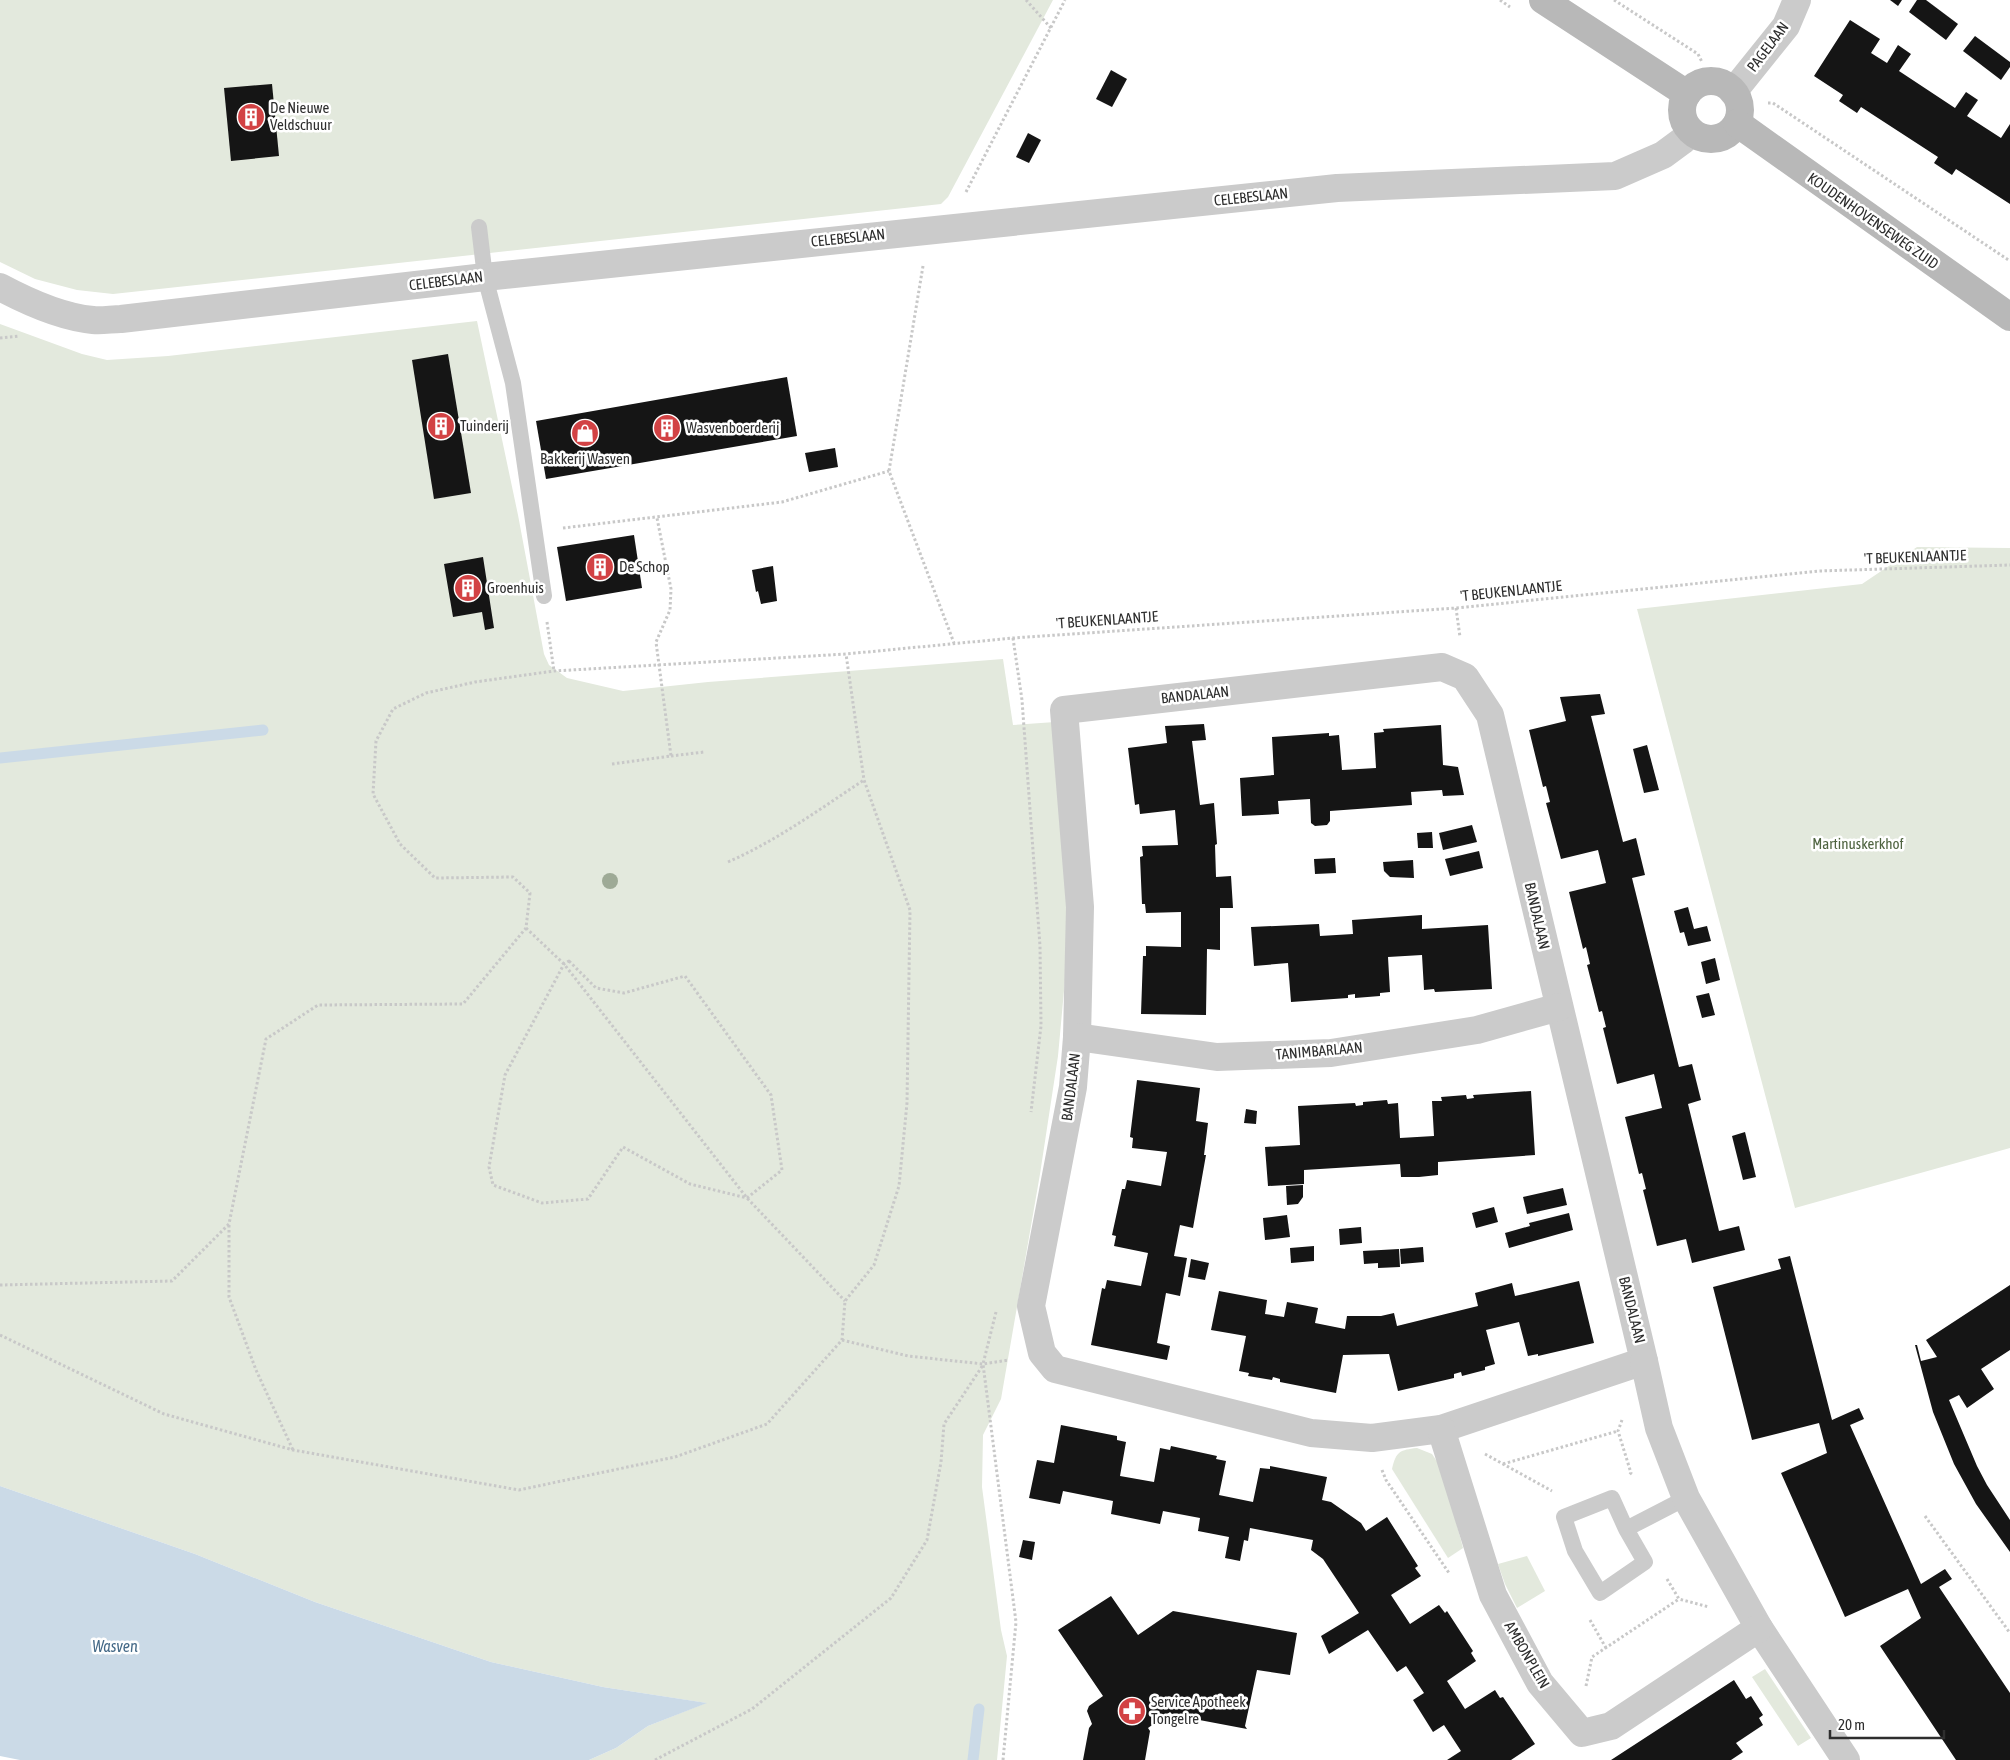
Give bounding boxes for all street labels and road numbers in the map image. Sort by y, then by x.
street label: PAGELAAN [1743,19,1792,75]
street label: KOUDENHOVENSEWEG ZUID [1805,169,1942,272]
street label: CELEBESLAAN [1213,184,1289,209]
street label: CELEBESLAAN [810,225,886,250]
street label: CELEBESLAAN [408,268,484,293]
street label: 'T BEUKENLAANTJE [1864,546,1967,567]
street label: 'T BEUKENLAANTJE [1459,577,1563,604]
street label: 'T BEUKENLAANTJE [1055,607,1159,632]
street label: BANDALAAN [1160,682,1230,707]
street label: BANDALAAN [1522,881,1553,951]
street label: TANIMBARLAAN [1275,1038,1363,1063]
street label: BANDALAAN [1058,1052,1083,1122]
street label: BANDALAAN [1616,1275,1649,1345]
street label: AMBONPLEIN [1501,1618,1553,1691]

